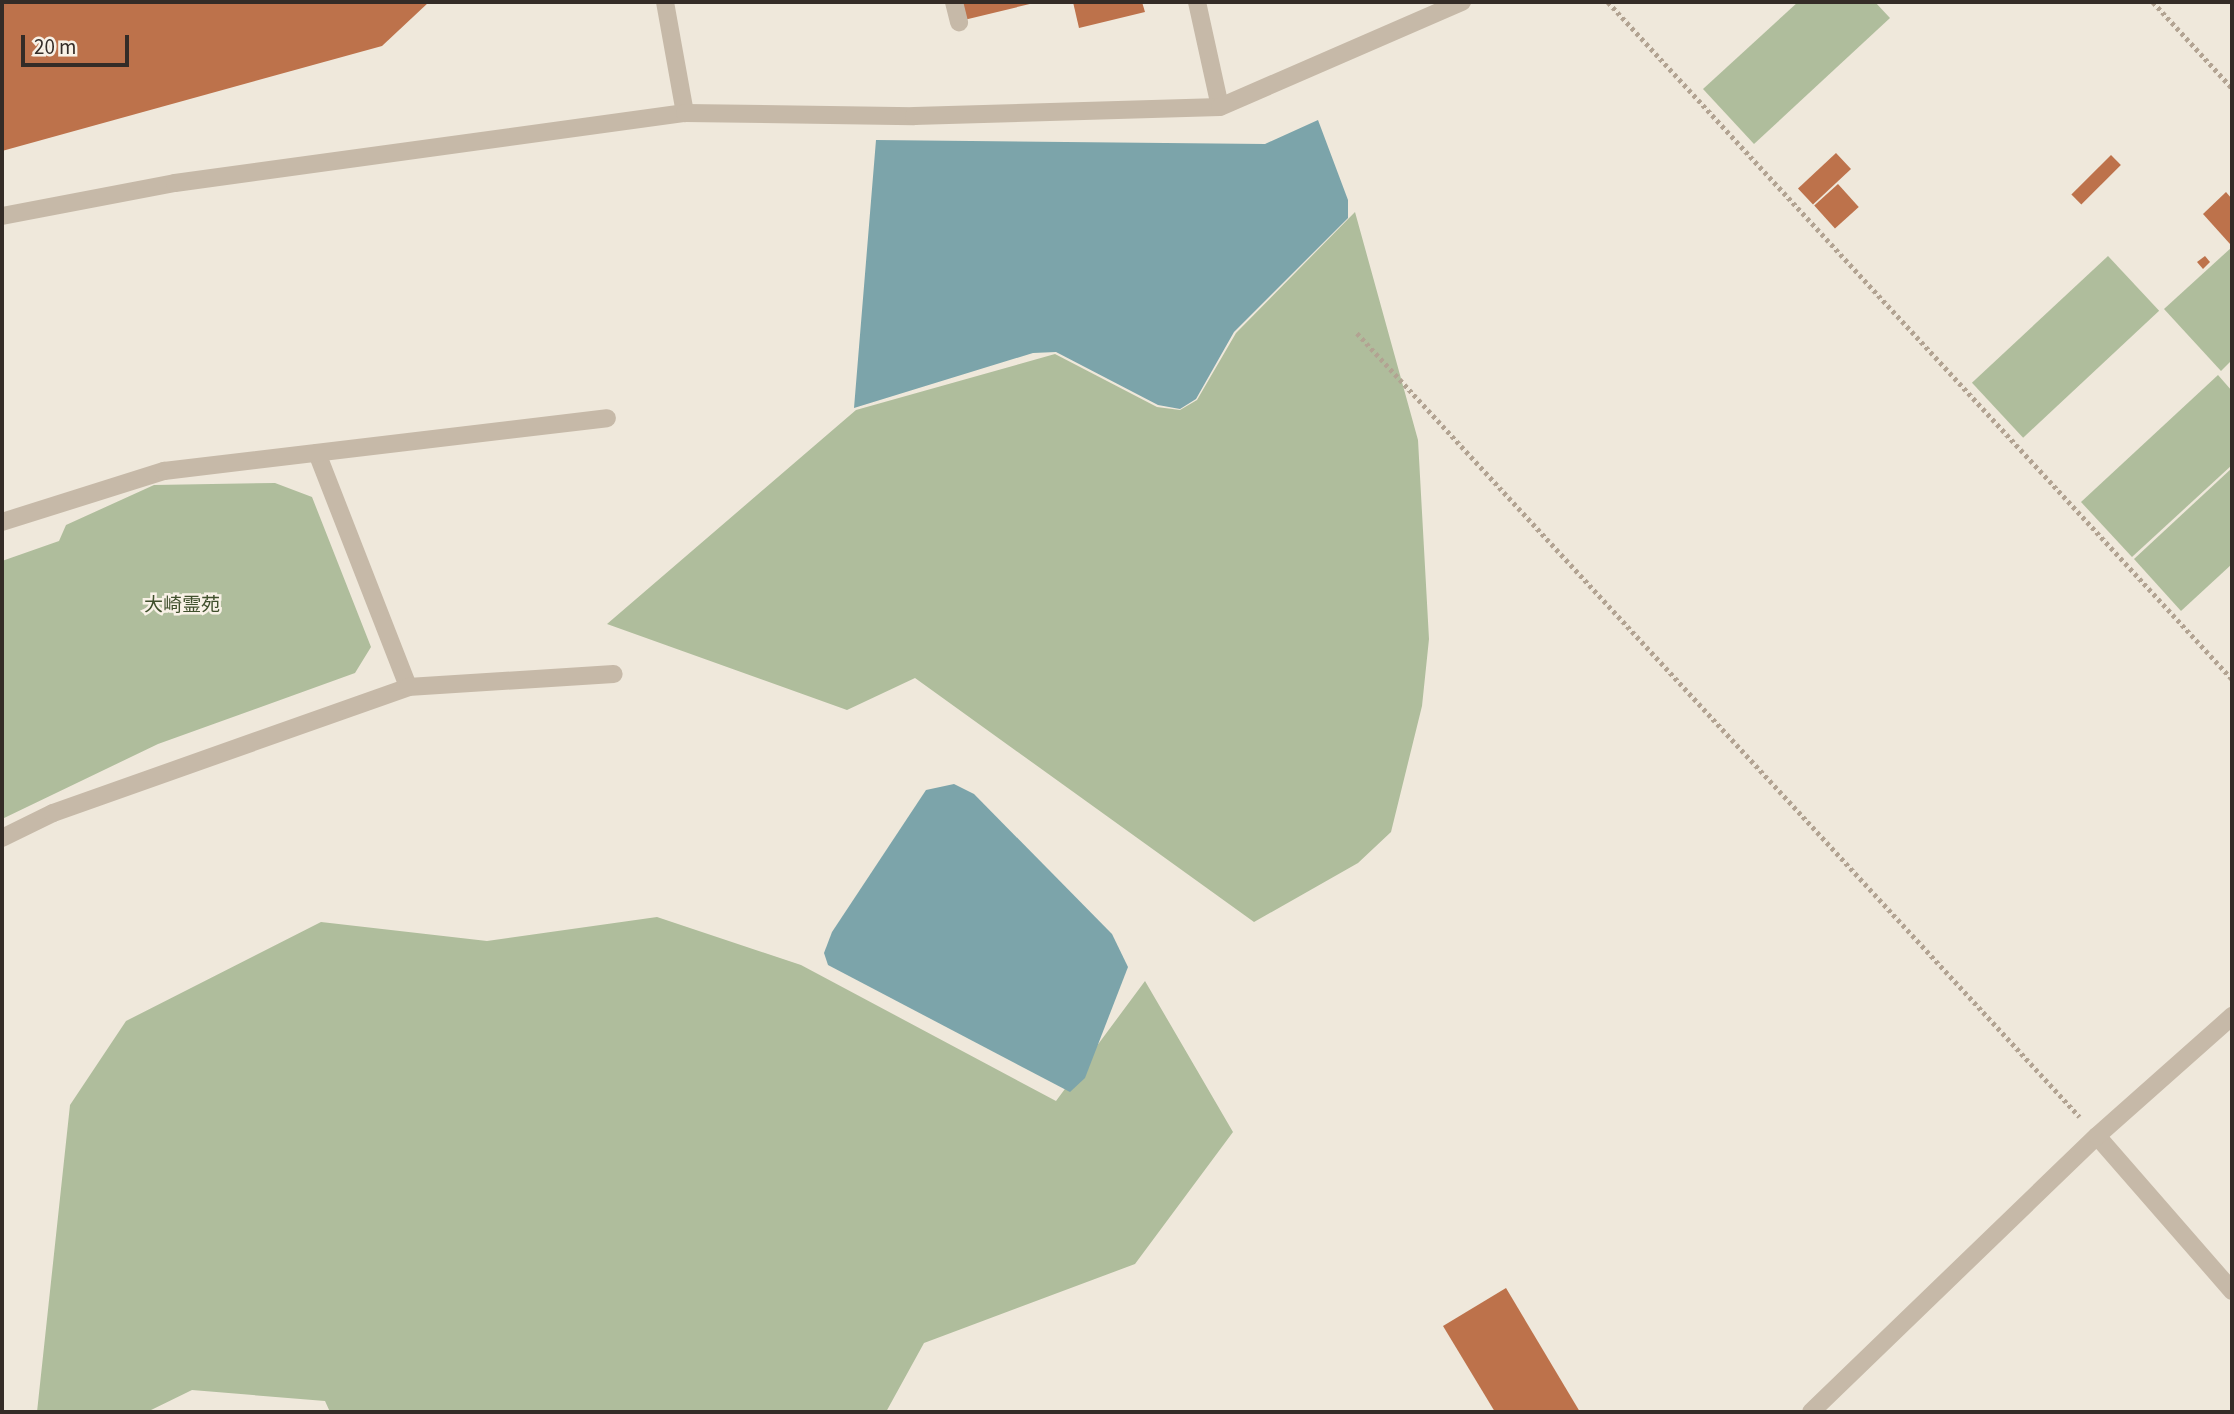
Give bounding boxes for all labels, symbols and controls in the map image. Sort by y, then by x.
scale bar [24,21,133,65]
text: 20 m [34,32,76,62]
park label: 大崎霊苑 [144,595,220,617]

